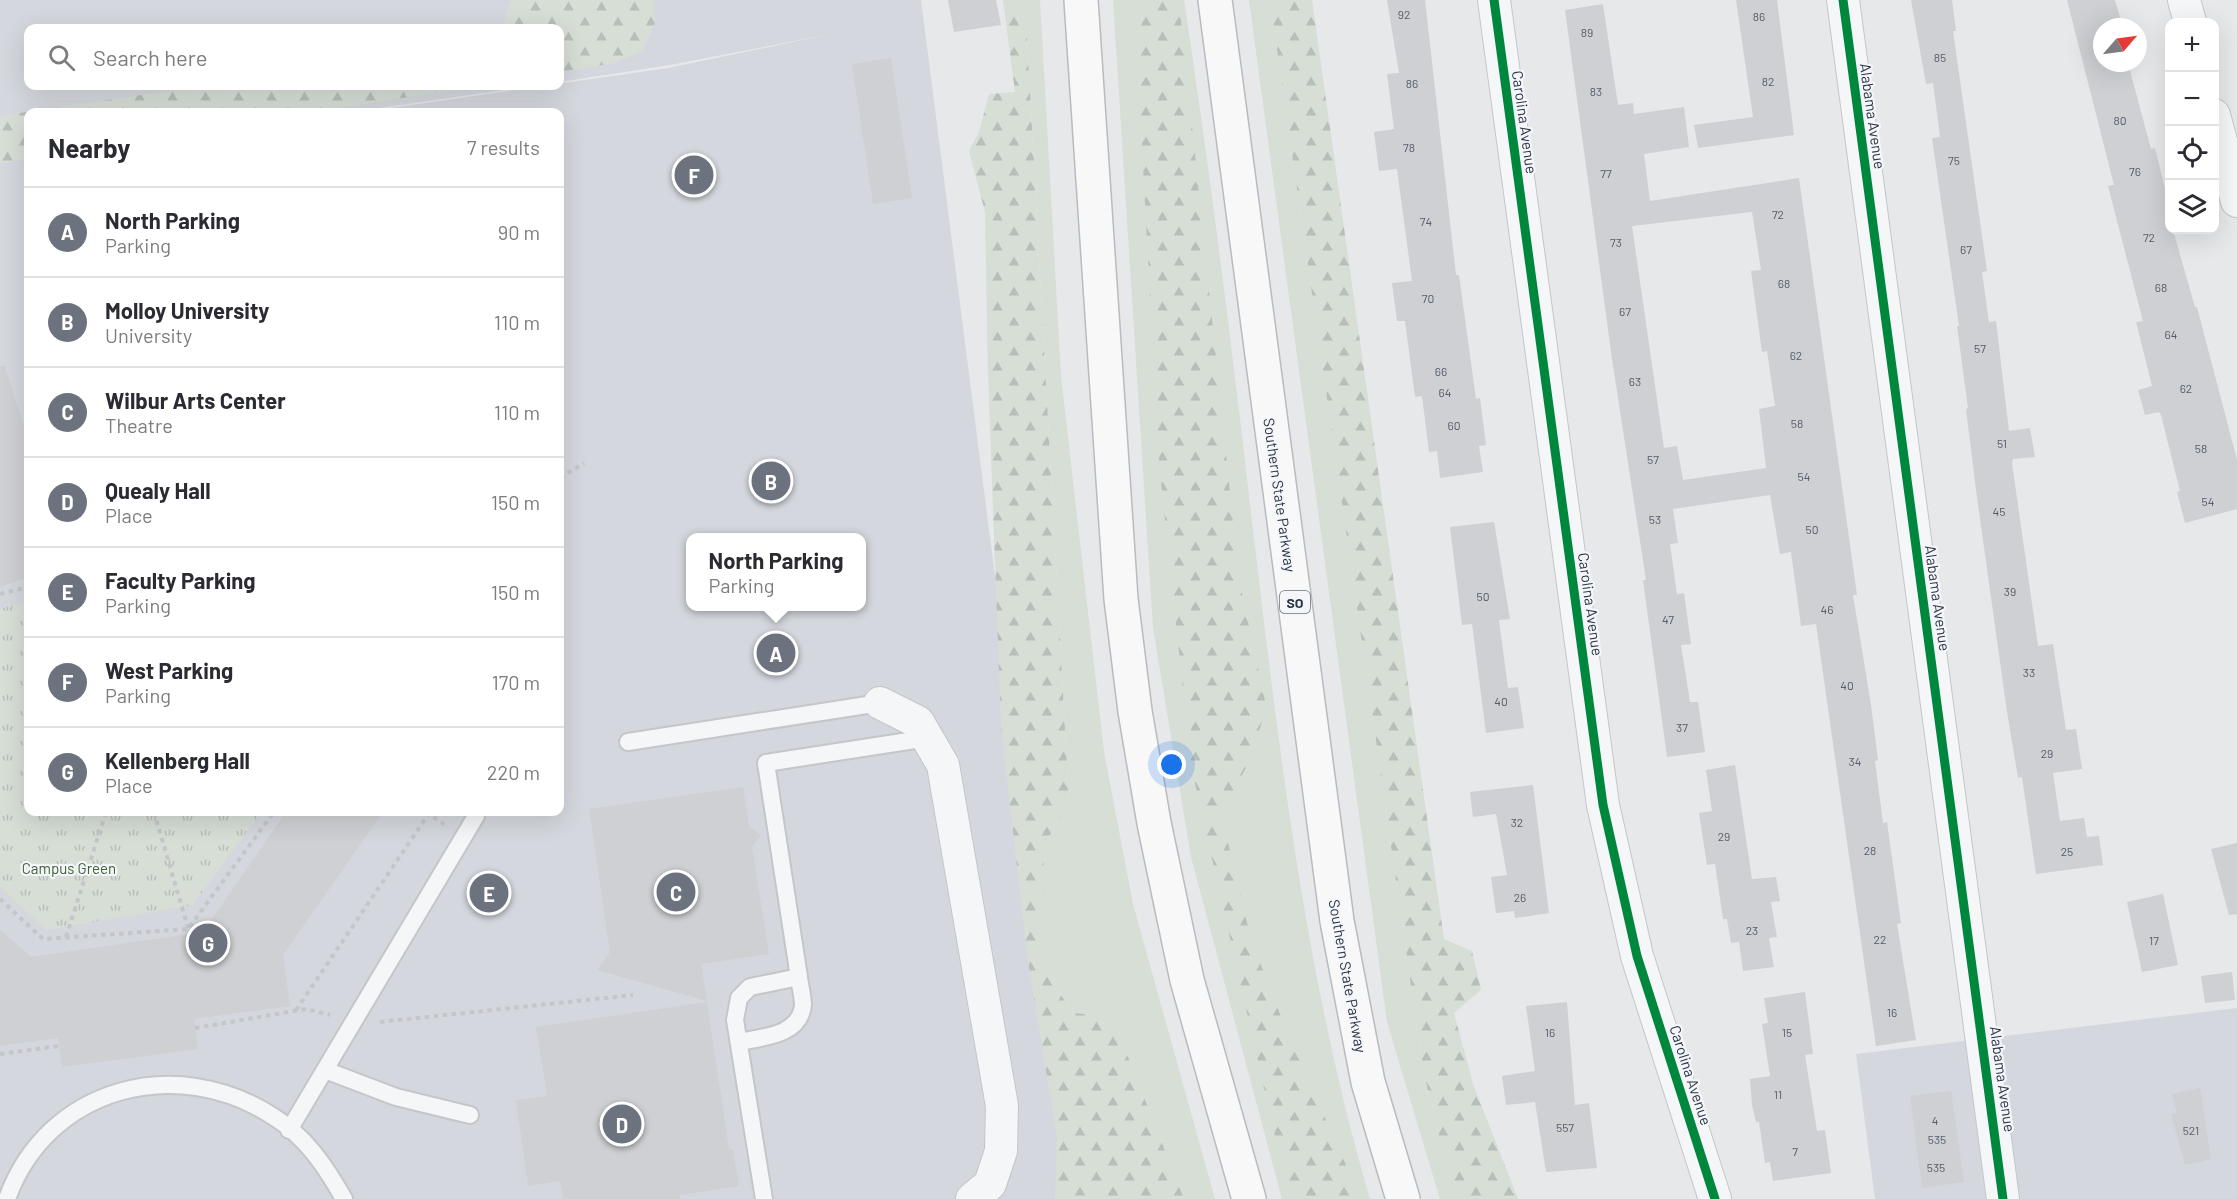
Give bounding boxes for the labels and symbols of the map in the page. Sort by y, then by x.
house number: 92 [1398,7,1410,21]
house number: 86 [1753,9,1765,23]
north arrow [2093,18,2147,72]
house number: 89 [1581,25,1593,39]
house number: 85 [1934,50,1946,64]
street label: Alabama Avenue [1857,62,1889,170]
street label: Carolina Avenue [1509,69,1541,175]
house number: 82 [1762,74,1774,88]
house number: 86 [1406,76,1418,90]
house number: 83 [1590,84,1602,98]
house number: 80 [2113,113,2127,127]
house number: 78 [1403,140,1415,154]
pin: F [674,152,714,198]
house number: 75 [1948,153,1960,167]
house number: 76 [2129,164,2141,178]
house number: 77 [1600,166,1612,180]
house number: 72 [1772,207,1784,221]
house number: 74 [1420,214,1432,228]
house number: 72 [2143,230,2155,244]
house number: 73 [1610,235,1622,249]
house number: 67 [1960,242,1972,256]
house number: 68 [1778,276,1790,290]
house number: 68 [2155,280,2167,294]
house number: 70 [1422,291,1434,305]
house number: 67 [1619,304,1631,318]
house number: 64 [2165,327,2177,341]
house number: 57 [1974,341,1986,355]
house number: 62 [1790,348,1802,362]
house number: 66 [1435,364,1447,378]
house number: 63 [1629,374,1641,388]
house number: 62 [2180,381,2192,395]
house number: 64 [1439,385,1451,399]
house number: 58 [1791,416,1803,430]
street label: Southern State Parkway [1260,417,1300,573]
house number: 60 [1448,418,1460,432]
house number: 51 [1997,436,2007,450]
house number: 58 [2195,441,2207,455]
house number: 57 [1647,452,1659,466]
pin: B [752,458,790,504]
house number: 54 [1798,469,1810,483]
house number: 54 [2202,494,2214,508]
house number: 45 [1993,504,2005,518]
house number: 53 [1649,512,1661,526]
house number: 50 [1806,522,1818,536]
street label: Alabama Avenue [1922,544,1954,652]
street label: Carolina Avenue [1575,551,1607,657]
house number: 39 [2004,584,2016,598]
house number: 50 [1477,589,1489,603]
road number: SO [1280,591,1310,613]
house number: 46 [1821,602,1833,616]
house number: 47 [1662,612,1674,626]
pin: A [756,630,796,676]
house number: 33 [2023,665,2035,679]
house number: 40 [1840,678,1854,692]
house number: 40 [1494,694,1508,708]
house number: 37 [1676,720,1688,734]
house number: 29 [2041,746,2053,760]
your location [1157,750,1186,779]
house number: 34 [1849,754,1861,768]
house number: 32 [1511,815,1523,829]
house number: 29 [1718,829,1730,843]
house number: 28 [1864,843,1876,857]
house number: 25 [2061,844,2073,858]
park label: Campus Green [22,859,116,877]
pin: E [470,870,508,916]
pin: C [656,870,696,914]
house number: 26 [1514,890,1526,904]
street label: Southern State Parkway [1326,898,1370,1054]
pin: G [188,920,228,966]
house number: 23 [1746,923,1758,937]
house number: 22 [1874,932,1886,946]
house number: 17 [2149,933,2159,947]
house number: 16 [1887,1005,1897,1019]
street label: Carolina Avenue [1666,1023,1716,1127]
house number: 16 [1545,1025,1555,1039]
house number: 15 [1782,1025,1792,1039]
street label: Alabama Avenue [1987,1025,2019,1133]
house number: 11 [1774,1087,1782,1101]
pin: D [602,1102,642,1146]
house number: 4 [1932,1113,1938,1127]
house number: 557 [1556,1120,1574,1134]
house number: 521 [2183,1123,2199,1137]
house number: 535 [1928,1132,1946,1146]
house number: 7 [1792,1144,1798,1158]
house number: 535 [1927,1160,1945,1174]

